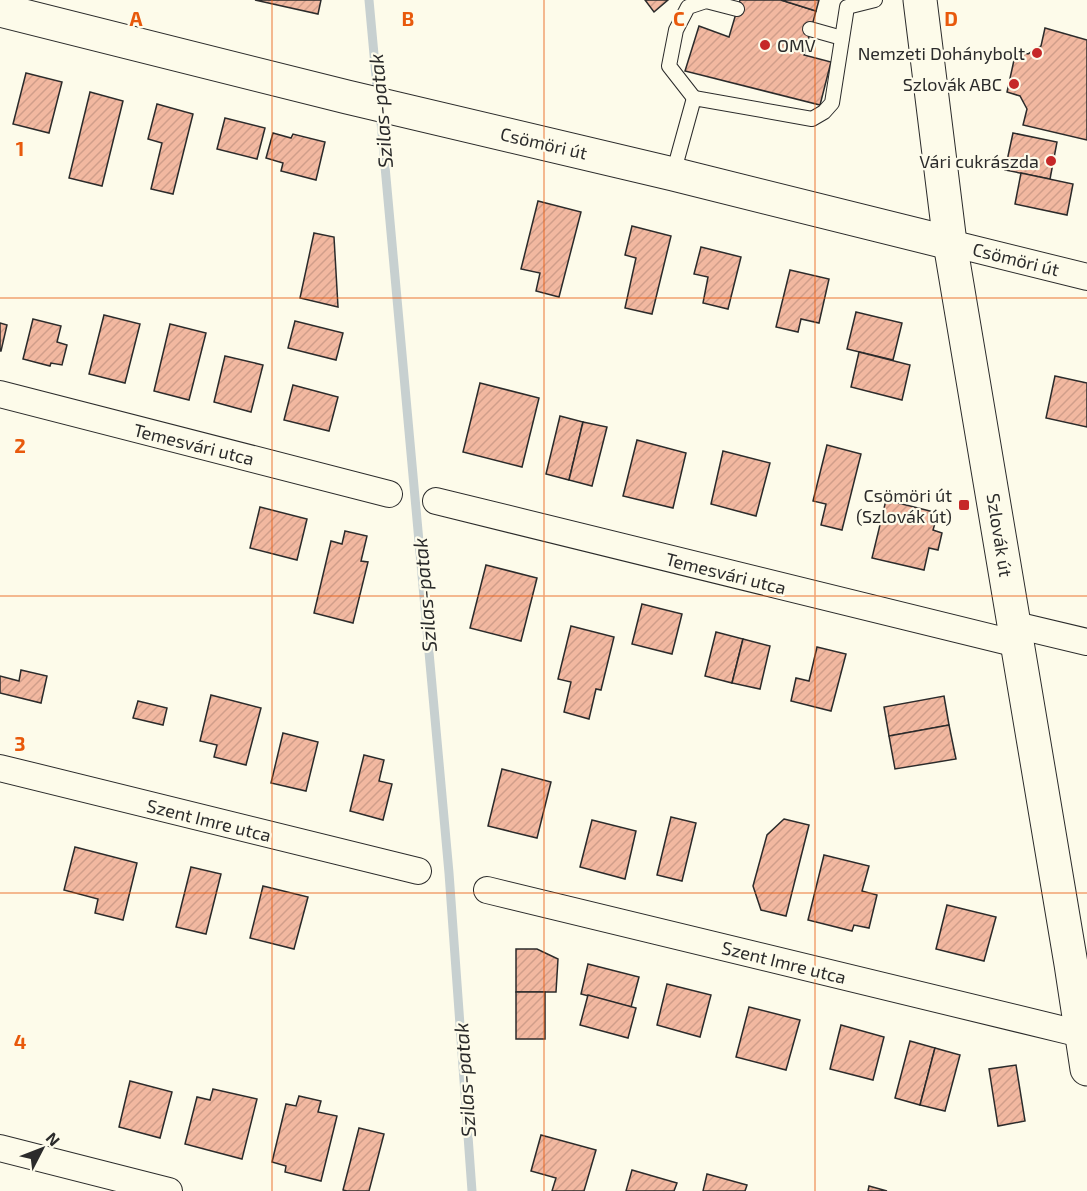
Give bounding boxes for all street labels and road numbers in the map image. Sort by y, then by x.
street label: Csömöri út [498,122,590,164]
street label: Csömöri út [970,238,1062,280]
street label: Temesvári utca [131,418,257,470]
street label: Szlovák út [983,492,1017,578]
street label: Temesvári utca [663,547,789,599]
street label: Szent Imre utca [145,794,273,846]
street label: Szent Imre utca [720,936,848,988]

